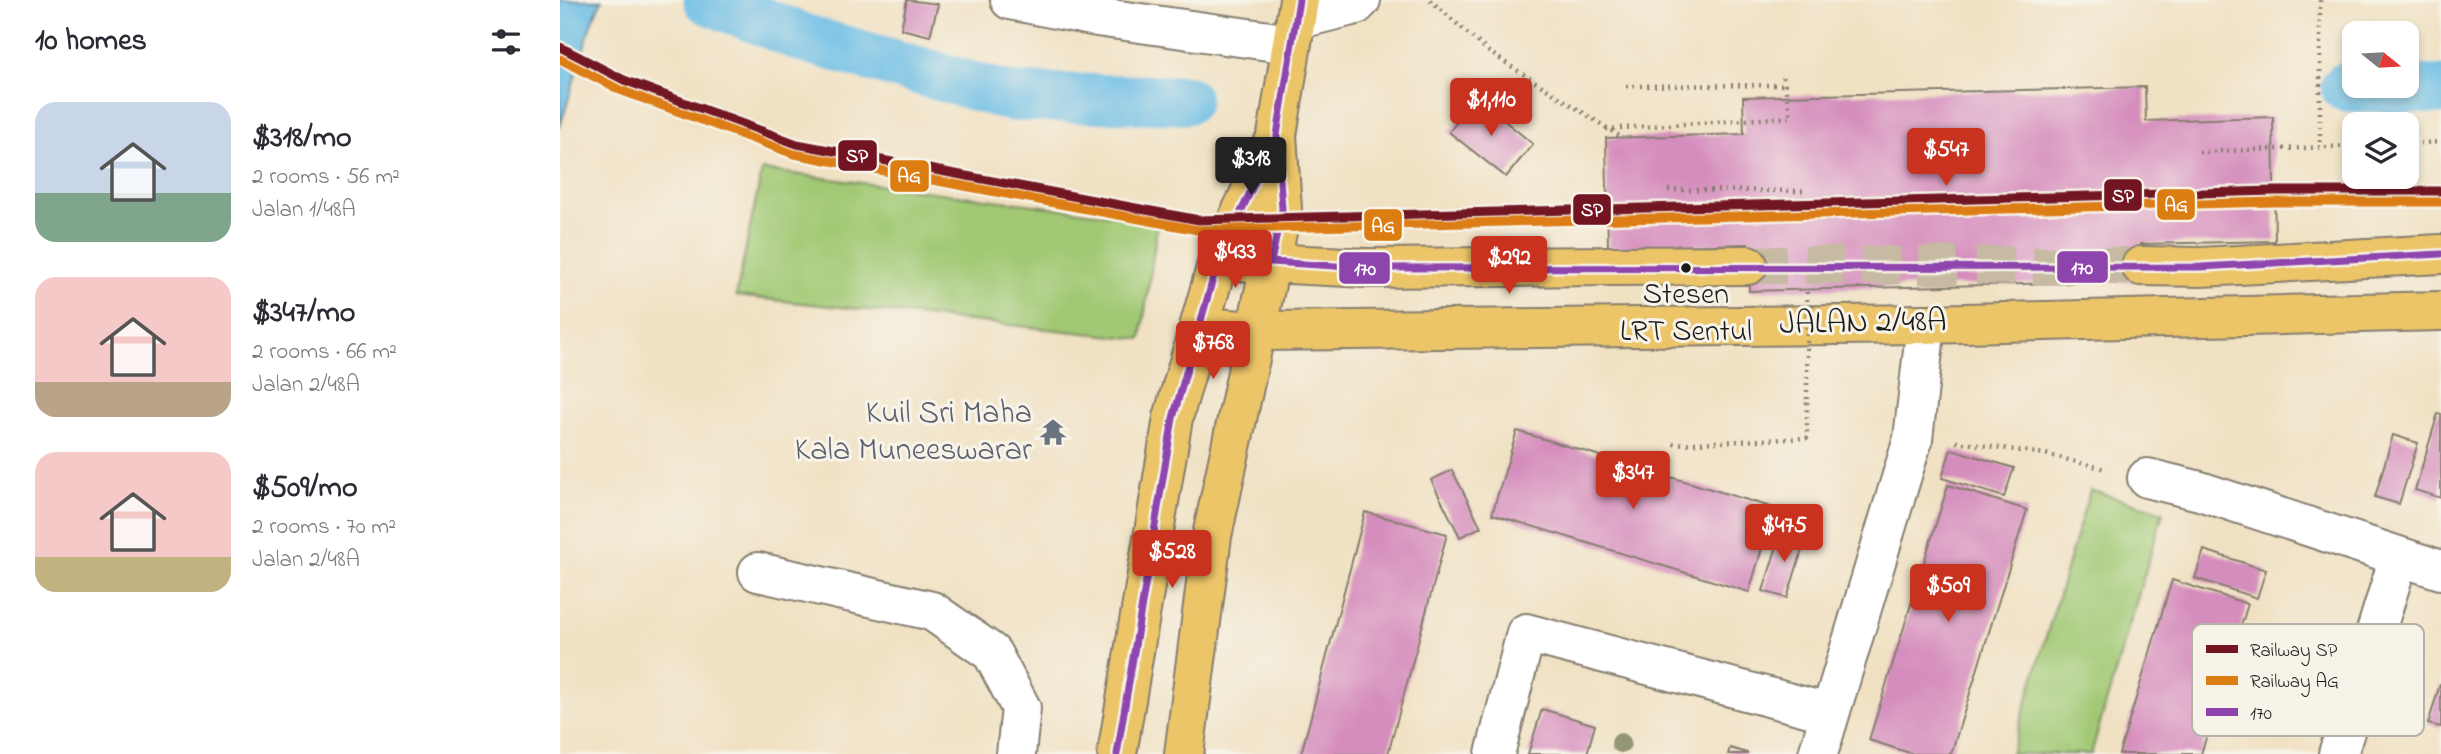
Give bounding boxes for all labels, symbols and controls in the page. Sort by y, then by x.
text: 10 homes [35,20,147,64]
north arrow [2342,21,2418,98]
map controls [2342,21,2419,189]
icon: filters [487,23,525,61]
pin: $1,110 [1434,78,1548,138]
text: $1,110 [1466,84,1516,117]
button: layers [2342,112,2419,189]
text: $318/mo [252,117,352,161]
pin: $547 [1905,128,1987,188]
icon: home [91,130,175,214]
text: $547 [1923,134,1969,167]
pin: $318 [1210,138,1292,197]
line badge: SP [837,139,878,172]
text: $318 [1231,143,1271,176]
text: SP [846,144,868,171]
line badge: AG [889,159,930,193]
text: 2 rooms · 56 m² [252,161,400,194]
text: AG [897,164,921,191]
line badge: SP [2103,178,2143,212]
text: SP [2112,184,2134,211]
line badge: AG [2156,188,2196,221]
line badge: SP [1572,193,1612,226]
text: AG [2164,193,2188,220]
text: Jalan 1/48A [252,194,356,227]
text: SP [1581,198,1603,225]
line badge: AG [1363,208,1403,242]
text: AG [1371,214,1395,241]
pin: $433 [1194,230,1276,290]
text: $433 [1214,236,1256,269]
pin: $292 [1468,236,1550,296]
text: $292 [1487,242,1531,275]
line badge: 170 [2056,250,2109,284]
line badge: 170 [1338,251,1391,285]
text: 170 [2071,256,2094,283]
text: 170 [1354,257,1377,284]
marker: Stesen LRT Sentul [1679,261,1693,275]
place label: Stesen LRT Sentul [1620,274,1752,355]
text: $347/mo [252,292,355,336]
street label: JALAN 2/48A [1779,299,1947,349]
icon: home [91,305,175,389]
pin: $768 [1172,322,1254,381]
text: $768 [1192,327,1234,360]
text: 2 rooms · 66 m² [252,336,397,369]
text: Jalan 2/48A [252,369,360,402]
place label: Kuil Sri Maha Kala Muneeswarar [795,391,1032,475]
temple icon: Kuil Sri Maha Kala Muneeswarar [1038,417,1068,447]
pin: $347 [1592,452,1674,511]
text: $347 [1612,457,1654,490]
text: $509/mo [252,467,357,511]
icon: home [91,480,175,564]
pin: $475 [1743,504,1825,564]
text: $475 [1761,510,1807,543]
text: 2 rooms · 70 m² [252,511,396,544]
pin: $528 [1131,530,1213,590]
text: $528 [1148,536,1196,569]
text: Jalan 2/48A [252,544,360,577]
pin: $509 [1907,564,1989,624]
text: $509 [1926,570,1970,603]
legend [2192,624,2424,736]
text: Railway SP [2250,638,2338,666]
text: Railway AG [2250,669,2339,697]
text: 170 [2250,701,2272,728]

